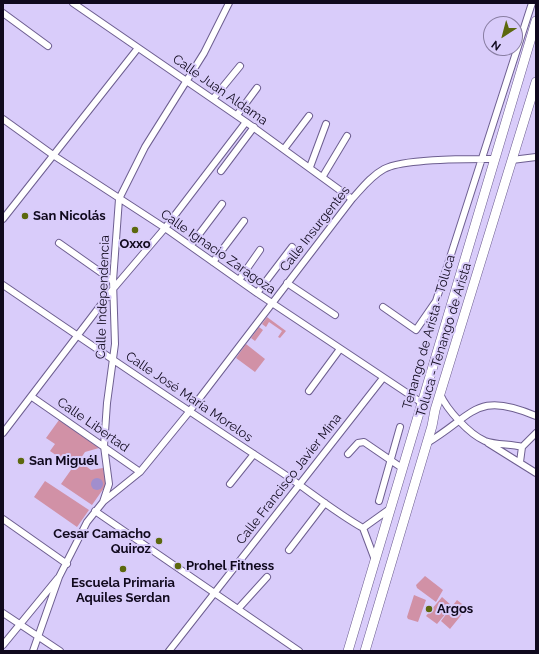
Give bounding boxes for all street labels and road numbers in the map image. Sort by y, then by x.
street label: Calle Juan Aldama [169,51,271,129]
street label: Calle Insurgentes [277,183,353,275]
street label: Calle Ignacio Zaragoza [157,206,279,298]
street label: Calle Independencia [93,235,113,359]
street label: Tenango de Arista - Toluca [399,253,459,411]
street label: Toluca - Tenango de Arista [413,261,475,419]
street label: Calle José María Morelos [123,349,255,445]
street label: Calle Libertad [54,394,132,456]
street label: Calle Francisco Javier Mina [233,410,345,548]

